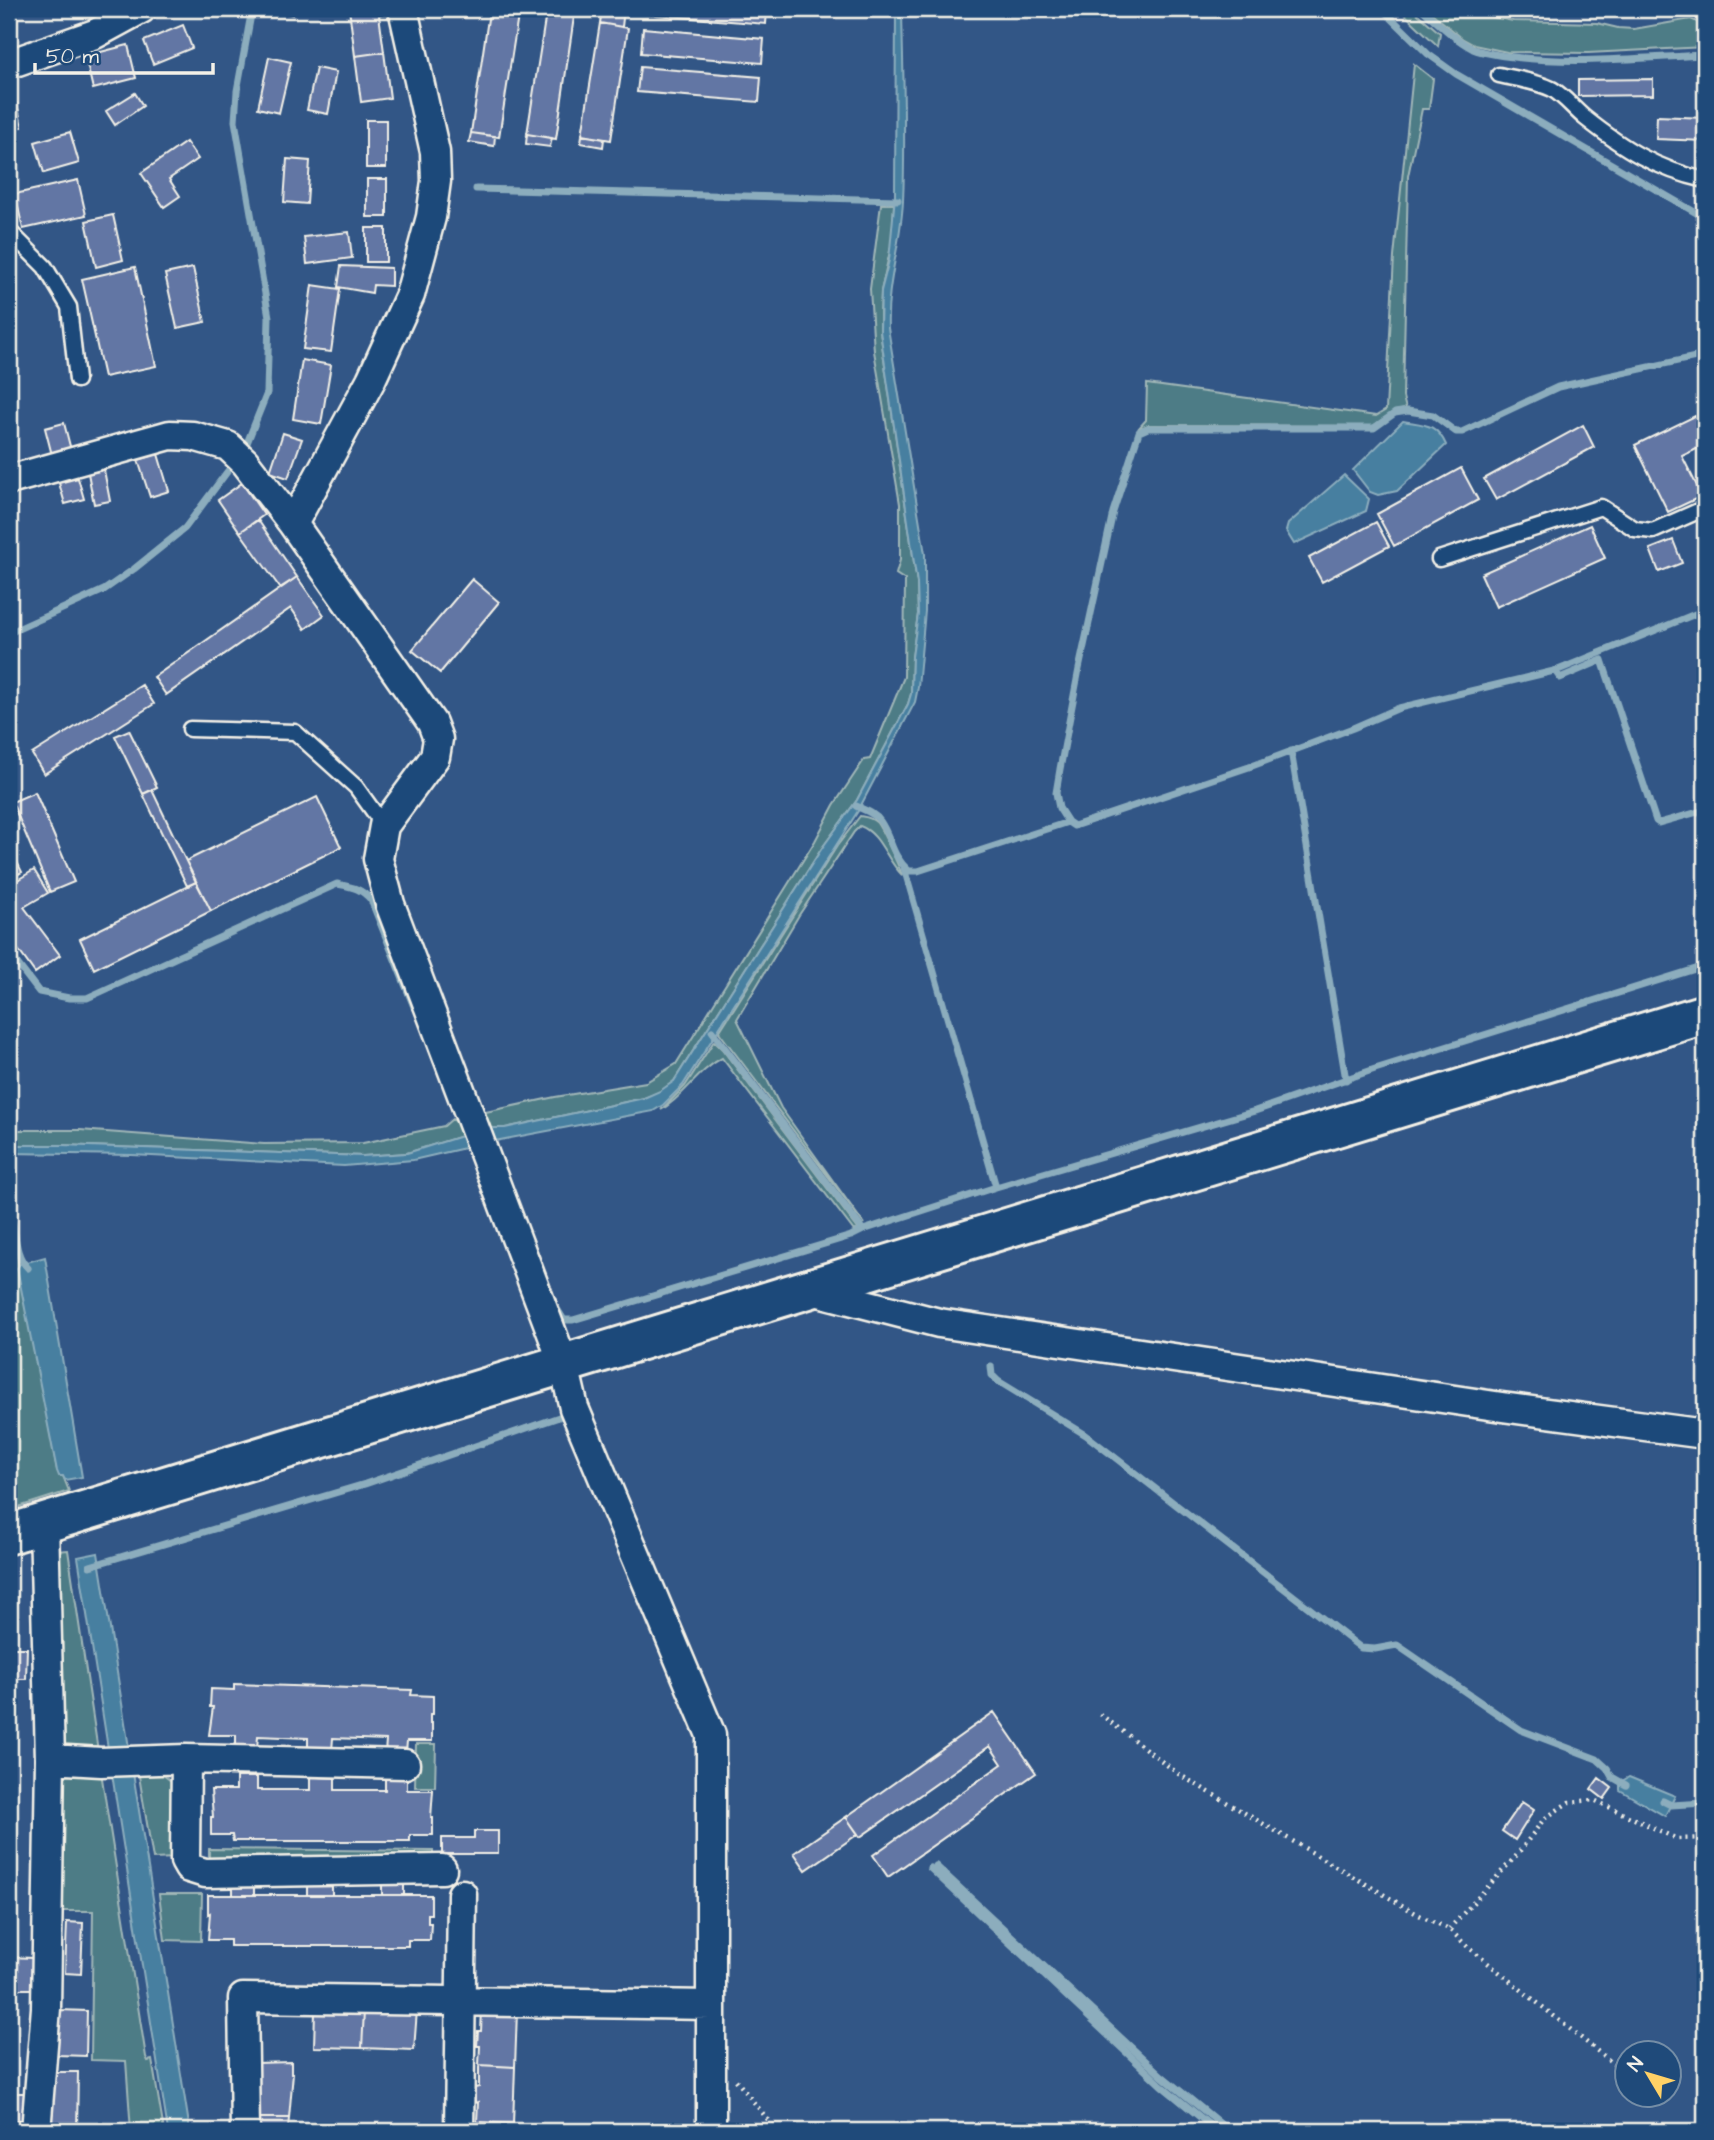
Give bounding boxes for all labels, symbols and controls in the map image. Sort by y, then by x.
scale bar [35,32,214,76]
text: 50 m [46,42,100,71]
north arrow [1612,2038,1682,2108]
text: N [1621,2051,1650,2077]

